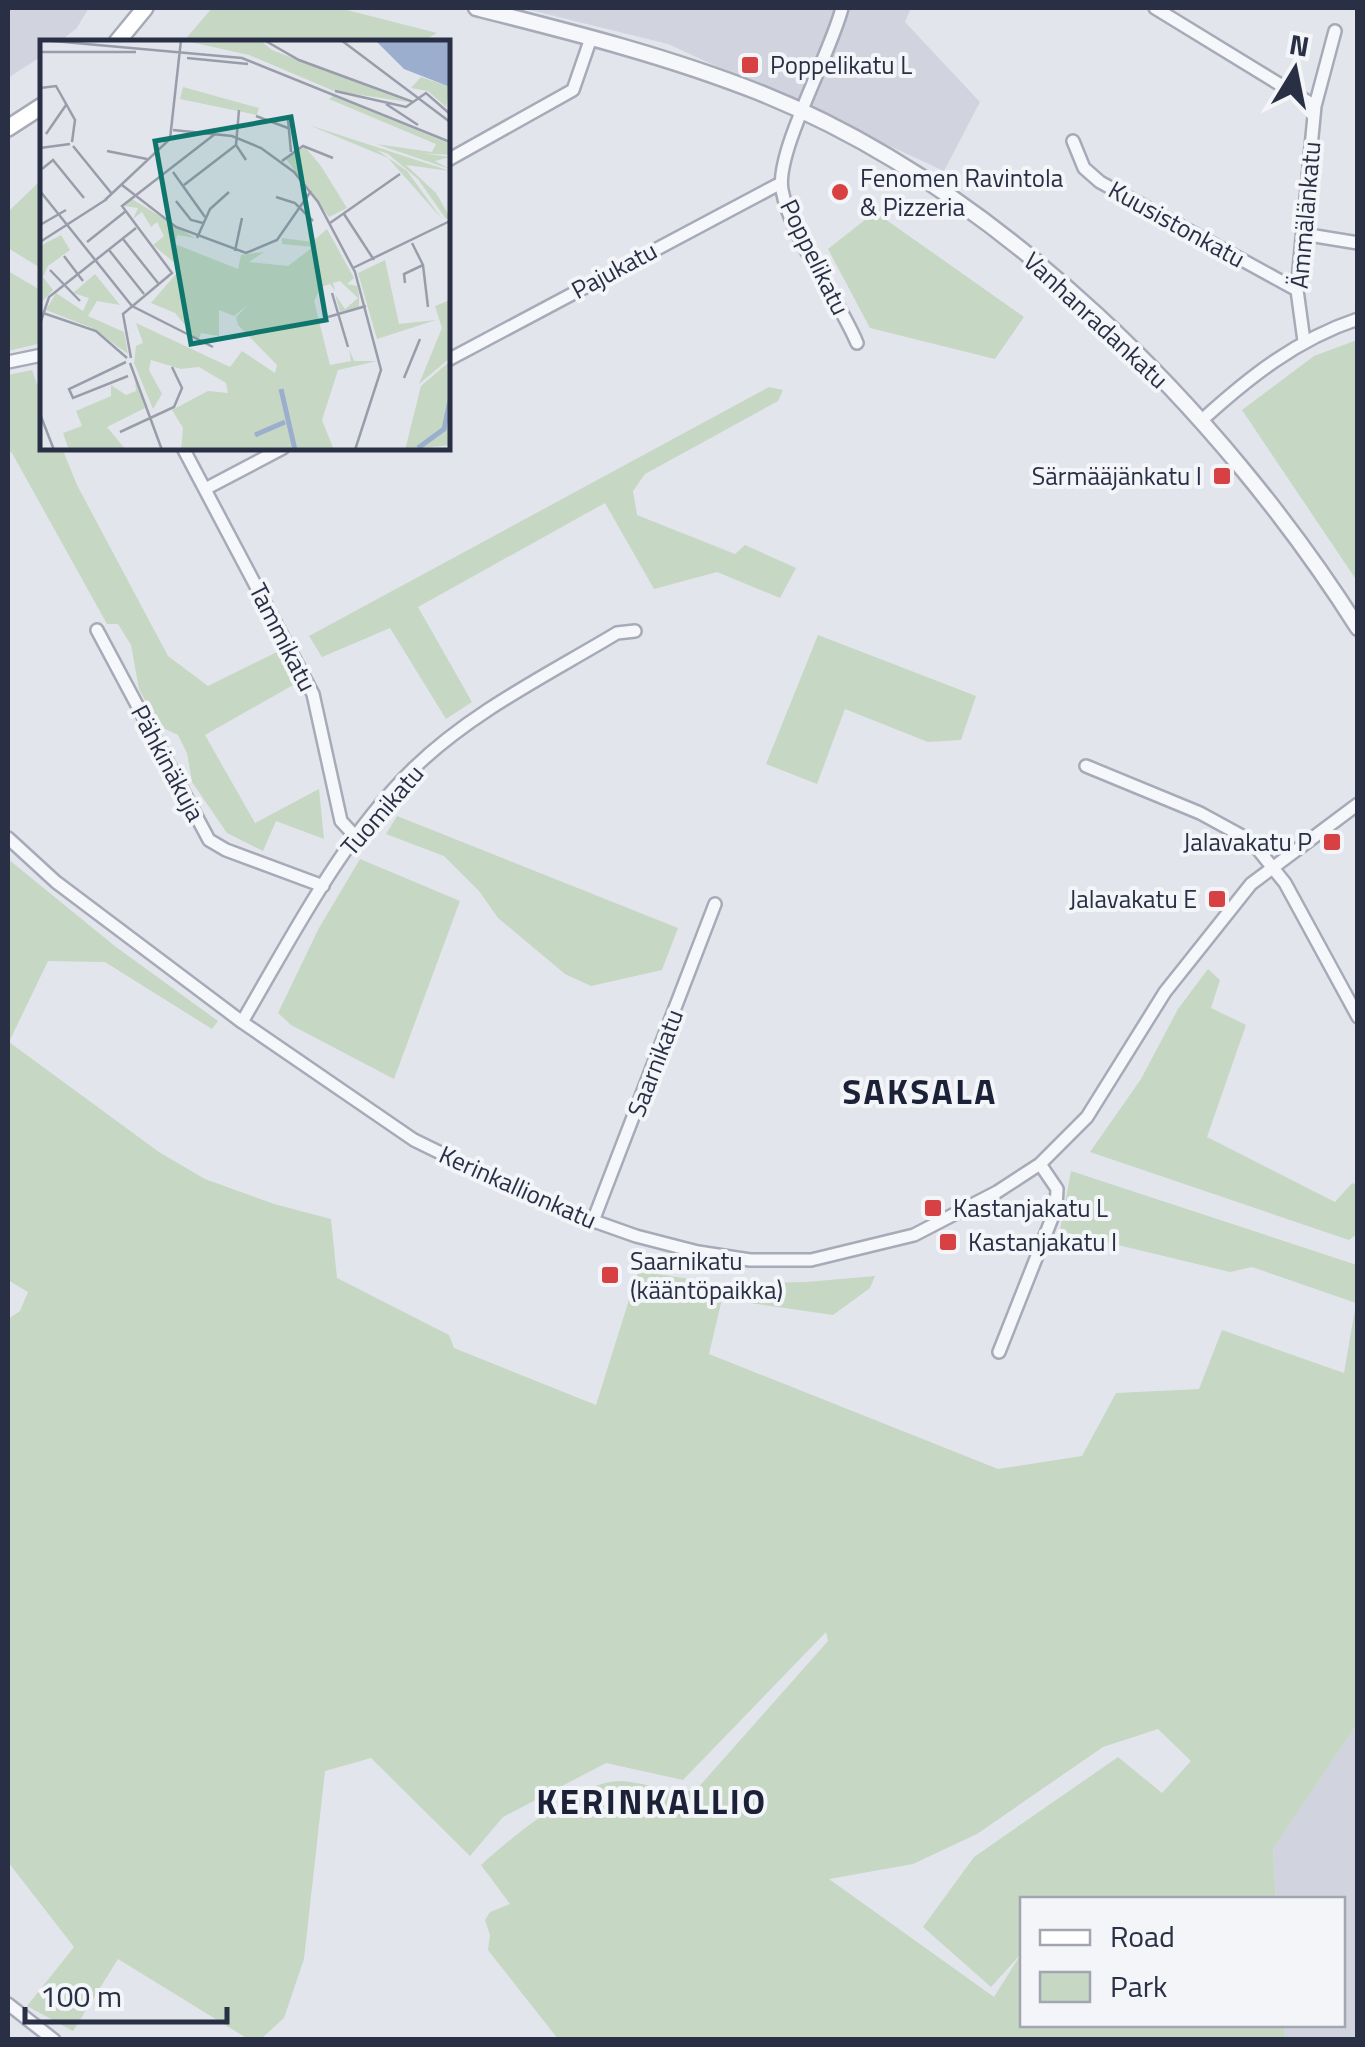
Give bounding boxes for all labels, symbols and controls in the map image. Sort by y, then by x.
north arrow [1245,20,1345,120]
text: N [1286,22,1313,68]
inset map [40,40,450,450]
place label: Poppelikatu L [770,46,912,84]
marker: Poppelikatu L [739,54,761,76]
street label: Ämmälänkatu [1280,140,1330,290]
place label: Fenomen Ravintola & Pizzeria [860,159,1064,226]
street label: Kuusistonkatu [1102,171,1252,277]
marker: Fenomen Ravintola & Pizzeria [829,181,851,203]
street label: Poppelikatu [771,193,859,321]
street label: Pajukatu [564,232,664,308]
street label: Vanhanradankatu [1015,243,1177,397]
place label: Särmääjänkatu I [1032,457,1202,495]
marker: Särmääjänkatu I [1211,465,1233,487]
street label: Tammikatu [239,576,327,698]
street label: Pähkinäkuja [121,698,215,829]
street label: Tuomikatu [331,756,433,864]
place label: Jalavakatu P [1183,823,1312,861]
marker: Jalavakatu P [1321,831,1343,853]
place label: Jalavakatu E [1069,880,1197,918]
marker: Jalavakatu E [1206,888,1228,910]
street label: Saarnikatu [617,1004,693,1122]
district label: SAKSALA [842,1064,998,1118]
street label: Kerinkallionkatu [433,1135,603,1239]
place label: Kastanjakatu L [953,1189,1108,1227]
marker: Kastanjakatu L [922,1197,944,1219]
place label: Kastanjakatu I [968,1223,1117,1261]
marker: Kastanjakatu I [937,1231,959,1253]
place label: Saarnikatu (kääntöpaikka) [630,1242,783,1309]
marker: Saarnikatu (kääntöpaikka) [599,1264,621,1286]
district label: KERINKALLIO [536,1774,768,1828]
legend [1020,1897,1345,2027]
text: Road [1110,1913,1175,1959]
scale bar [25,1962,228,2024]
text: Park [1110,1963,1167,2009]
text: 100 m [40,1973,122,2019]

